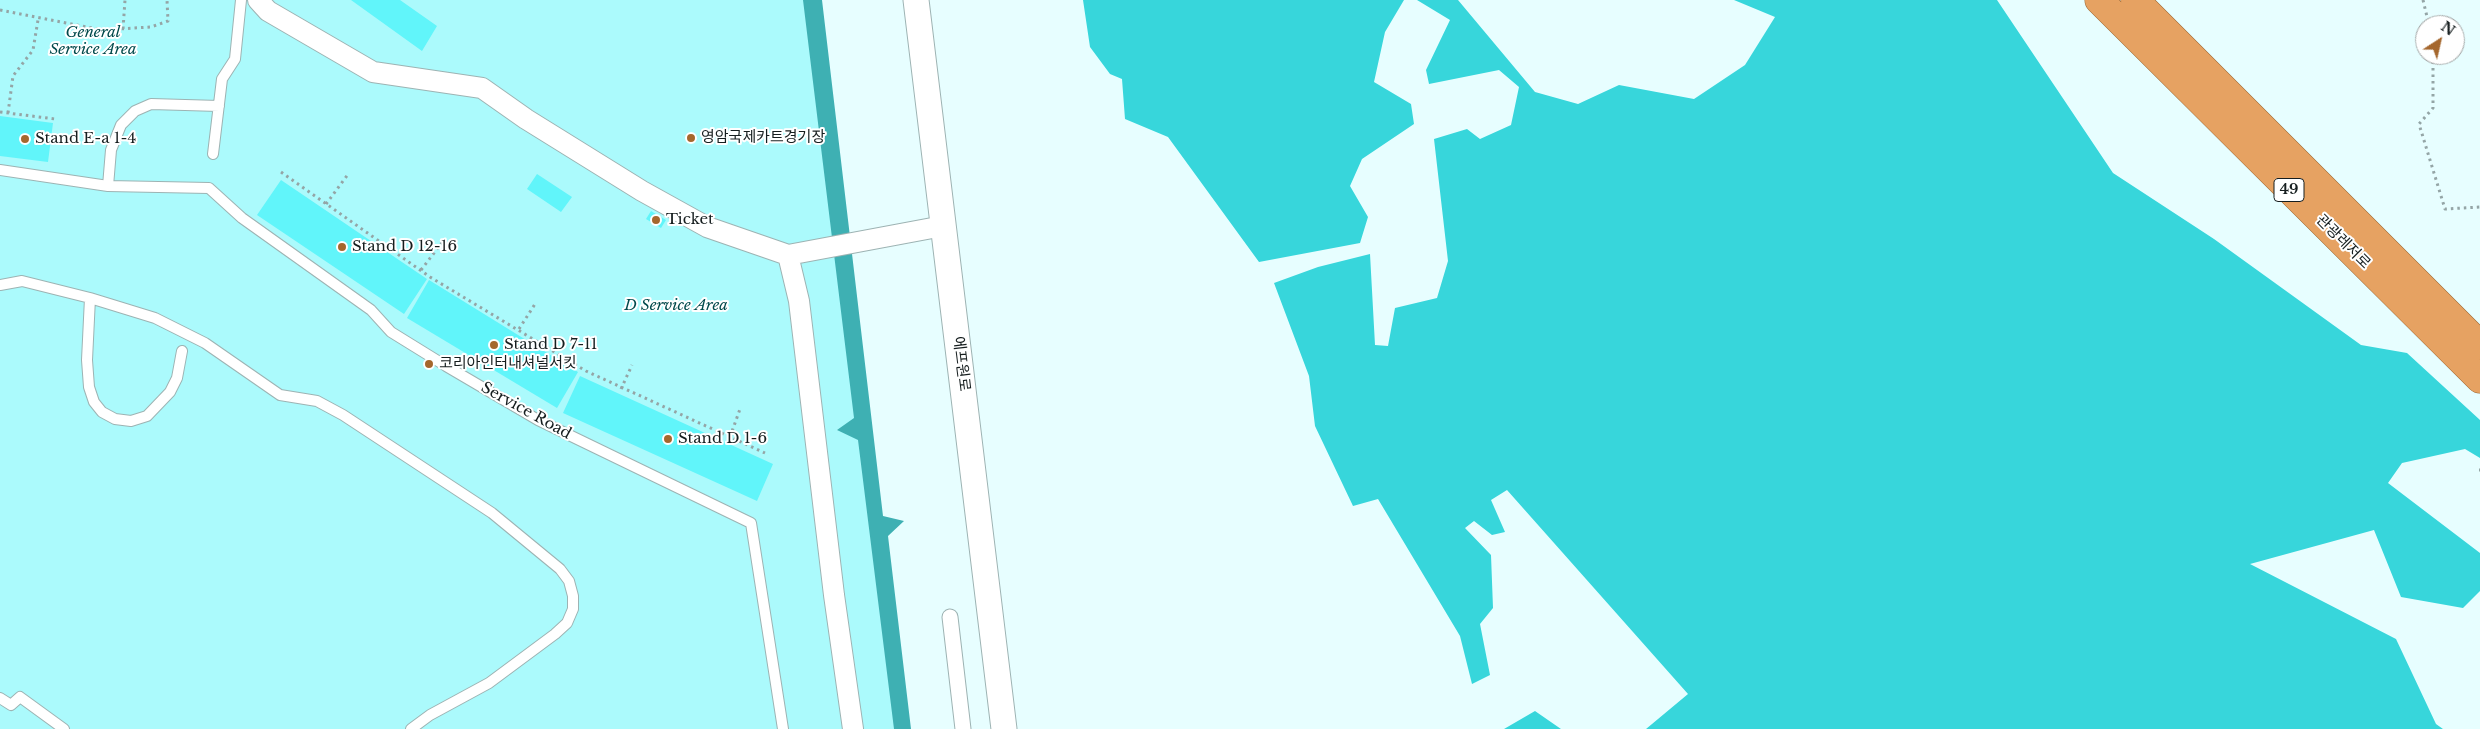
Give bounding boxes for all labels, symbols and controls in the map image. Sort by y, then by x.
north arrow [2415,15,2465,65]
text: N [2437,17,2459,40]
park label: General Service Area [49,24,137,59]
place label: 영암국제카트경기장 [701,129,825,147]
place label: Stand E-a 1-4 [35,130,136,148]
marker: 영암국제카트경기장 [685,132,697,144]
marker: Stand E-a 1-4 [19,133,31,145]
road number: 49 [2274,178,2304,202]
place label: Ticket [666,211,714,229]
street label: 관광레저로 [2312,211,2374,273]
marker: Ticket [650,214,662,226]
place label: Stand D 12-16 [352,238,457,256]
marker: Stand D 12-16 [336,241,348,253]
park label: D Service Area [624,297,728,315]
place label: Stand D 7-11 [504,336,597,354]
street label: 에프원로 [949,336,973,392]
marker: Stand D 7-11 [488,339,500,351]
place label: 코리아인터내셔널서킷 [439,355,577,373]
marker: 코리아인터내셔널서킷 [423,358,435,370]
street label: Service Road [478,379,574,443]
place label: Stand D 1-6 [678,430,767,448]
marker: Stand D 1-6 [662,433,674,445]

